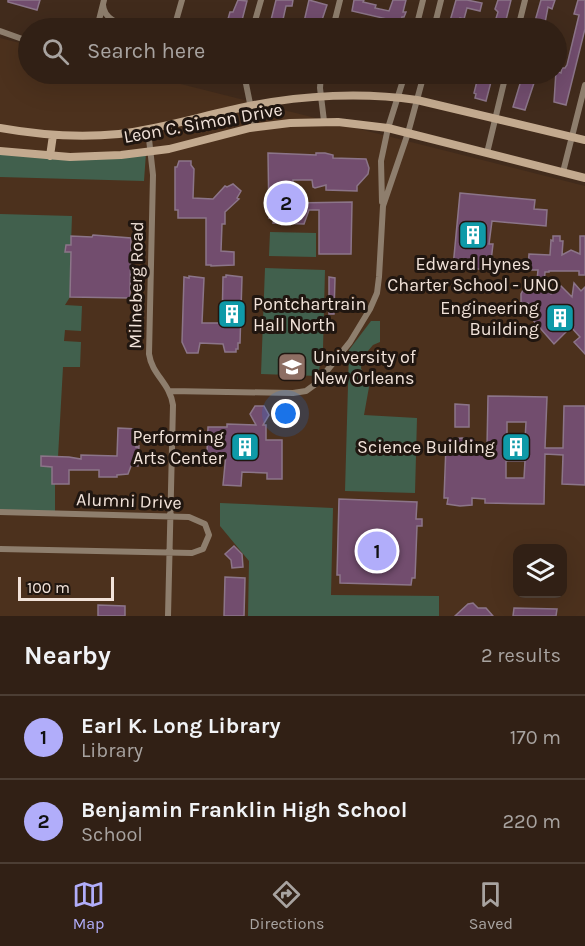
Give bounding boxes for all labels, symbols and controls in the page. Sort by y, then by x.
search box [18,18,567,84]
icon: search [39,35,72,68]
text: Search here [87,38,205,64]
street label: Leon C. Simon Drive [122,98,284,148]
pin: 2 [266,180,306,226]
building icon: Edward Hynes Charter School - UNO [457,219,489,251]
street label: Milneberg Road [124,221,148,349]
place label: Edward Hynes Charter School - UNO [387,253,559,296]
place label: Pontchartrain Hall North [253,293,366,336]
place label: Engineering Building [440,297,539,340]
building icon: Pontchartrain Hall North [216,298,248,330]
building icon: Engineering Building [544,302,576,334]
place label: University of New Orleans [313,346,417,389]
school or university icon: University of New Orleans [276,351,308,383]
your location [271,399,300,428]
place label: Performing Arts Center [133,426,224,469]
building icon: Performing Arts Center [229,431,261,463]
building icon: Science Building [500,431,532,463]
place label: Science Building [357,436,495,458]
street label: Alumni Drive [76,488,182,514]
pin: 1 [358,528,397,574]
map controls [513,544,567,598]
button: layers [513,544,567,598]
scale bar [18,574,114,602]
text: 100 m [27,578,70,597]
text: Nearby [24,640,111,671]
text: 2 results [481,644,561,667]
text: Earl K. Long Library [81,713,281,739]
text: 1 [40,726,47,749]
text: 170 m [510,726,561,749]
text: Library [81,739,143,762]
text: Benjamin Franklin High School [81,797,407,823]
text: 2 [37,810,50,833]
text: 220 m [502,810,561,833]
text: School [81,823,143,846]
tab: Map [72,878,105,933]
tab: Directions [249,878,324,933]
tab: Saved [469,878,513,933]

